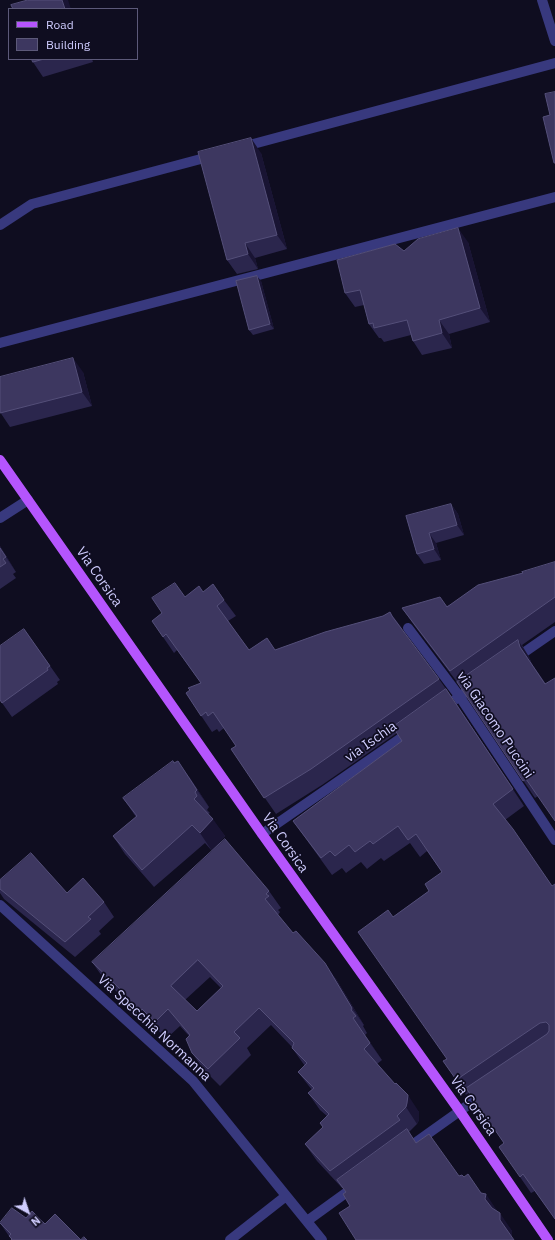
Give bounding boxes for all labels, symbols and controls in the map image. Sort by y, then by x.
legend [8,8,138,60]
text: Road [46,17,74,32]
text: Building [46,37,90,52]
street label: Via Corsica [72,544,126,610]
street label: via Giacomo Puccini [453,668,537,782]
street label: via Ischia [342,718,400,766]
street label: Via Corsica [258,810,312,876]
street label: Via Specchia Normanna [94,971,214,1085]
street label: Via Corsica [446,1073,500,1139]
north arrow [8,1192,48,1232]
text: N [28,1213,43,1229]

